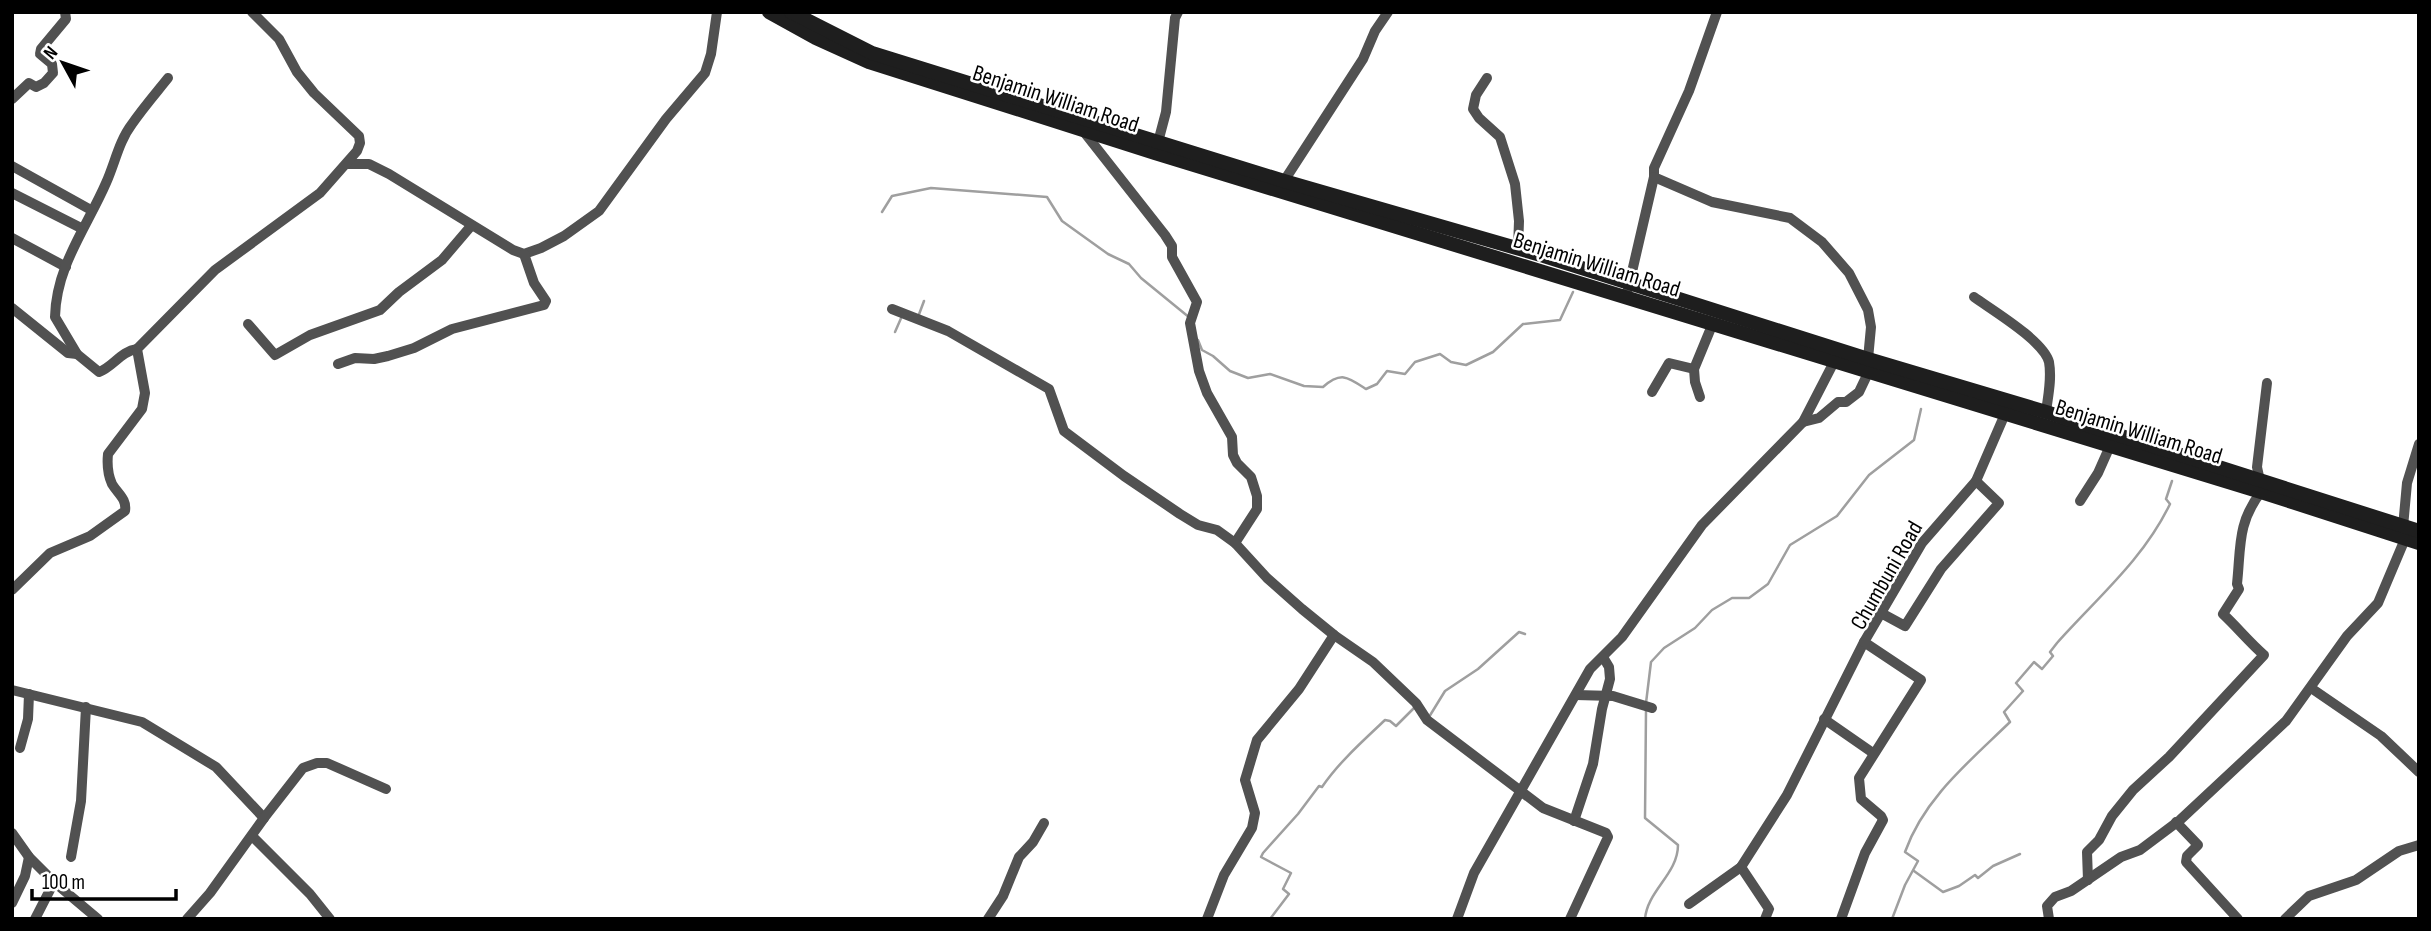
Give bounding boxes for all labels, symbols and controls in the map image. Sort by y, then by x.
north arrow [28,28,98,98]
text: N [39,42,63,64]
street label: Benjamin William Road [969,59,1142,139]
street label: Benjamin William Road [1510,226,1684,304]
street label: Benjamin William Road [2052,393,2226,471]
street label: Chumbuni Road [1845,516,1929,635]
scale bar [32,858,175,902]
text: 100 m [42,870,85,895]

